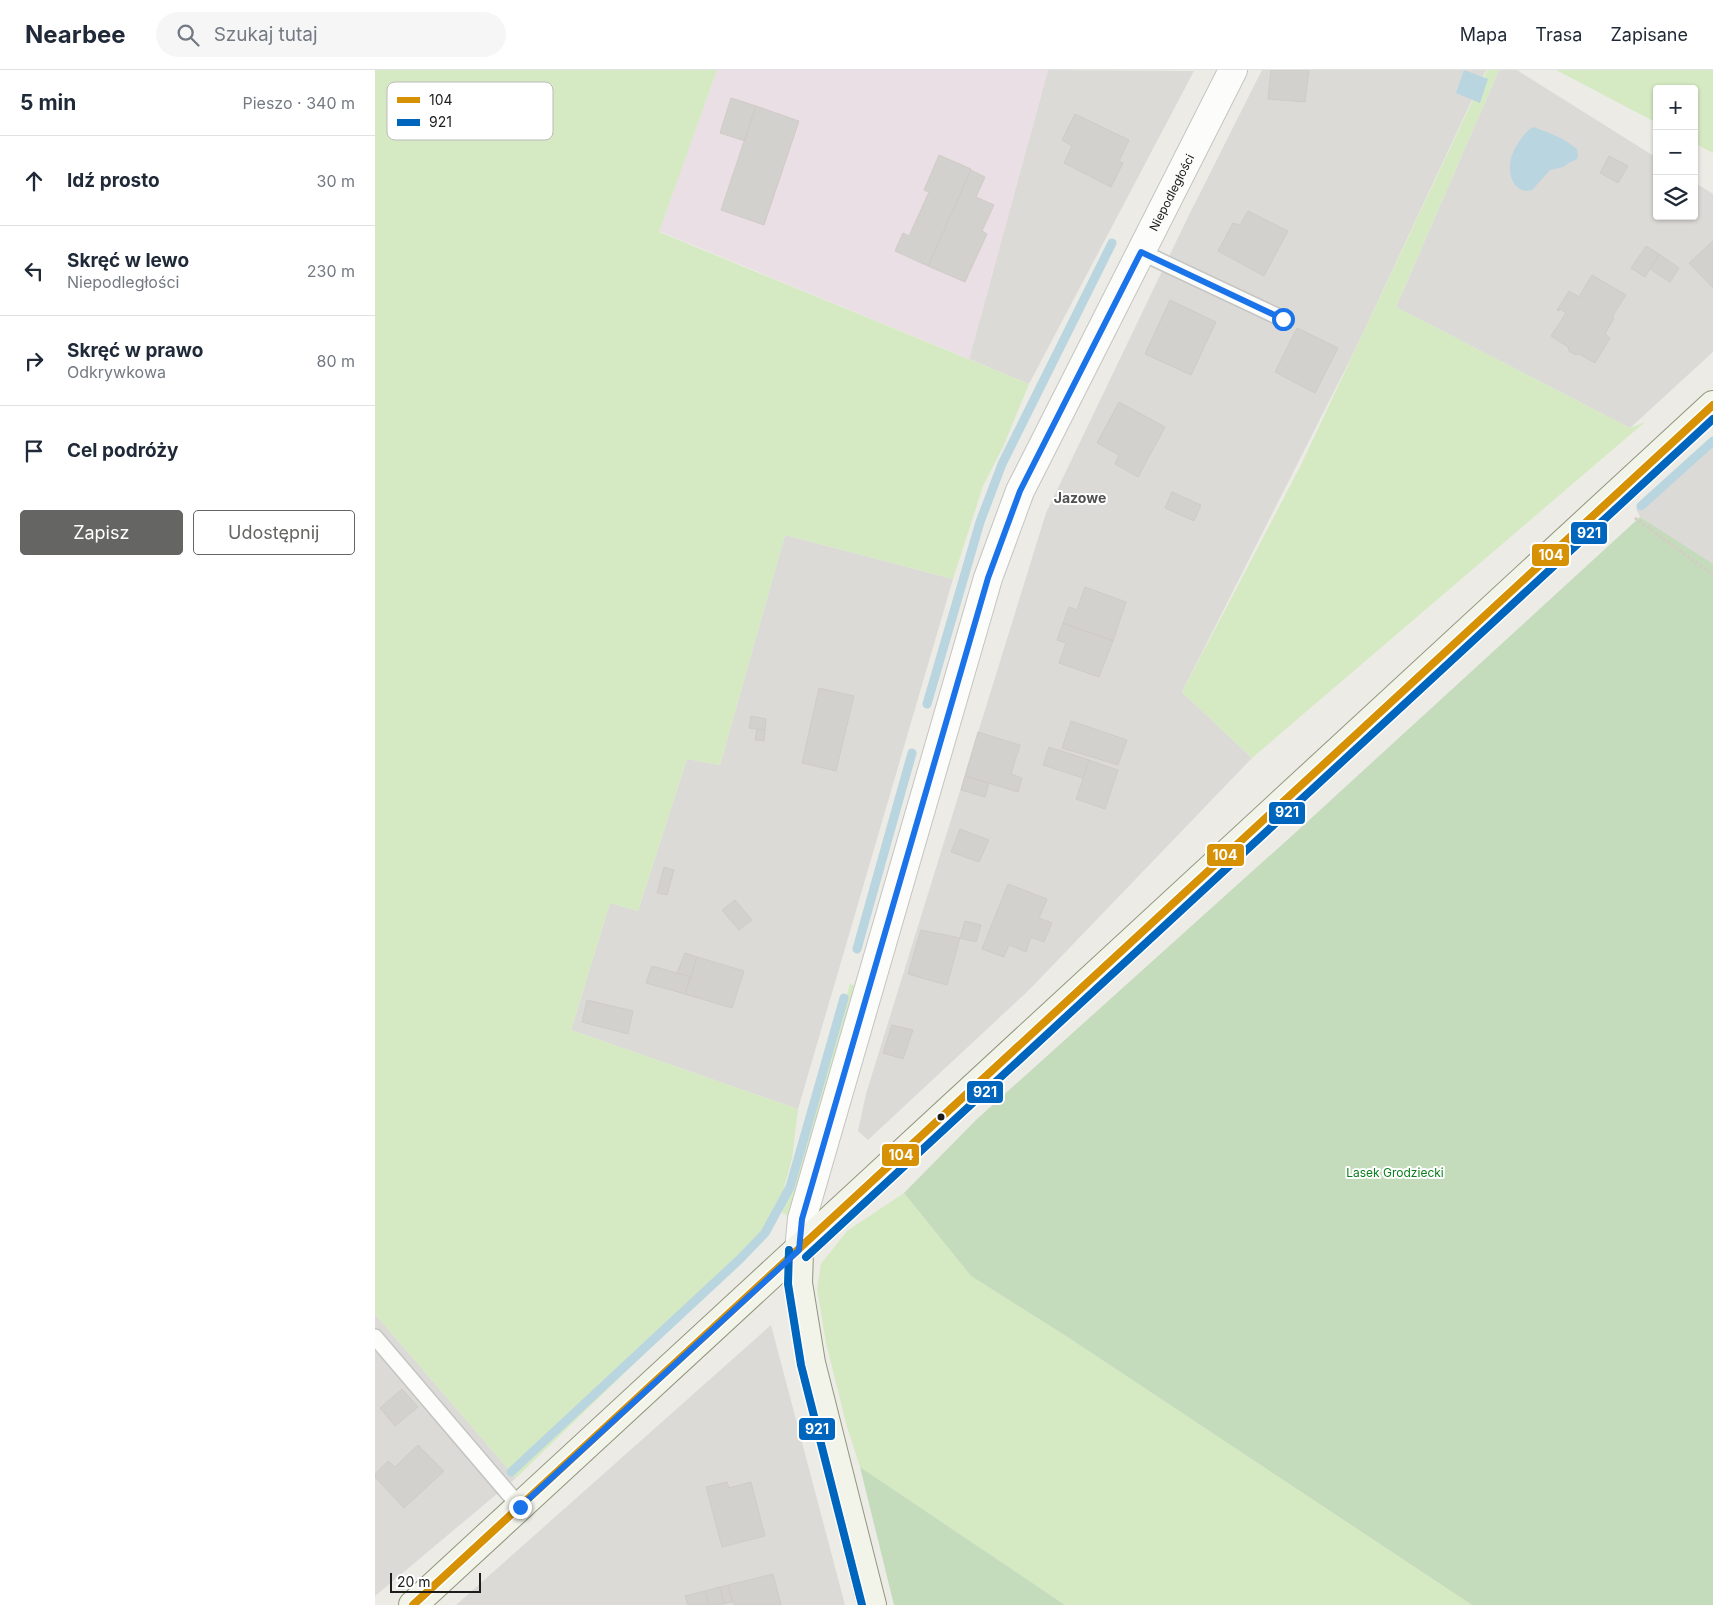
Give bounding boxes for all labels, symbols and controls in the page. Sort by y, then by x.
search box [156,12,506,57]
text: Nearbee [25,20,126,49]
icon: search [174,21,202,49]
text: Szukaj tutaj [214,23,318,46]
text: Mapa [1460,24,1507,45]
text: Trasa [1535,24,1582,45]
text: Zapisane [1610,24,1688,45]
legend [387,82,553,140]
map controls [1653,85,1698,220]
button: + [1653,85,1698,130]
text: 5 min [20,90,76,115]
text: 104 [429,91,453,108]
text: Pieszo · 340 m [243,93,355,113]
text: 921 [429,113,452,130]
button: − [1653,130,1698,175]
street label: Niepodległości [1145,151,1197,233]
icon: ahead [20,167,48,195]
text: Idź prosto [67,169,160,192]
text: 30 m [317,171,355,191]
button: layers [1653,175,1698,220]
text: Skręć w lewo [67,249,189,272]
icon: left [20,257,48,285]
text: 230 m [307,261,355,281]
text: Niepodległości [67,272,179,292]
route start [1272,308,1295,331]
text: Skręć w prawo [67,339,203,362]
icon: right [20,347,48,375]
text: 80 m [316,351,355,371]
text: Odkrywkowa [67,362,166,382]
icon: arrive [20,437,48,465]
text: Cel podróży [67,439,179,462]
district label: Jazowe [1054,489,1106,506]
button: Zapisz [20,510,183,555]
button: Udostępnij [193,510,355,555]
line badge: 921 [1570,521,1608,545]
text: 921 [1577,524,1601,541]
line badge: 104 [1531,543,1570,567]
text: 104 [1539,546,1563,563]
line badge: 921 [1268,801,1306,825]
text: 921 [1275,803,1299,820]
line badge: 104 [1206,843,1245,867]
text: 104 [1213,846,1237,863]
line badge: 921 [966,1080,1004,1104]
text: 921 [973,1083,997,1100]
unlabelled marker [936,1112,946,1122]
line badge: 104 [881,1143,920,1167]
text: 104 [889,1146,913,1163]
park label: Lasek Grodziecki [1346,1165,1444,1180]
line badge: 921 [798,1417,836,1441]
text: 921 [805,1420,829,1437]
route end [509,1496,532,1519]
scale bar [390,1570,481,1593]
text: 20 m [397,1573,431,1590]

